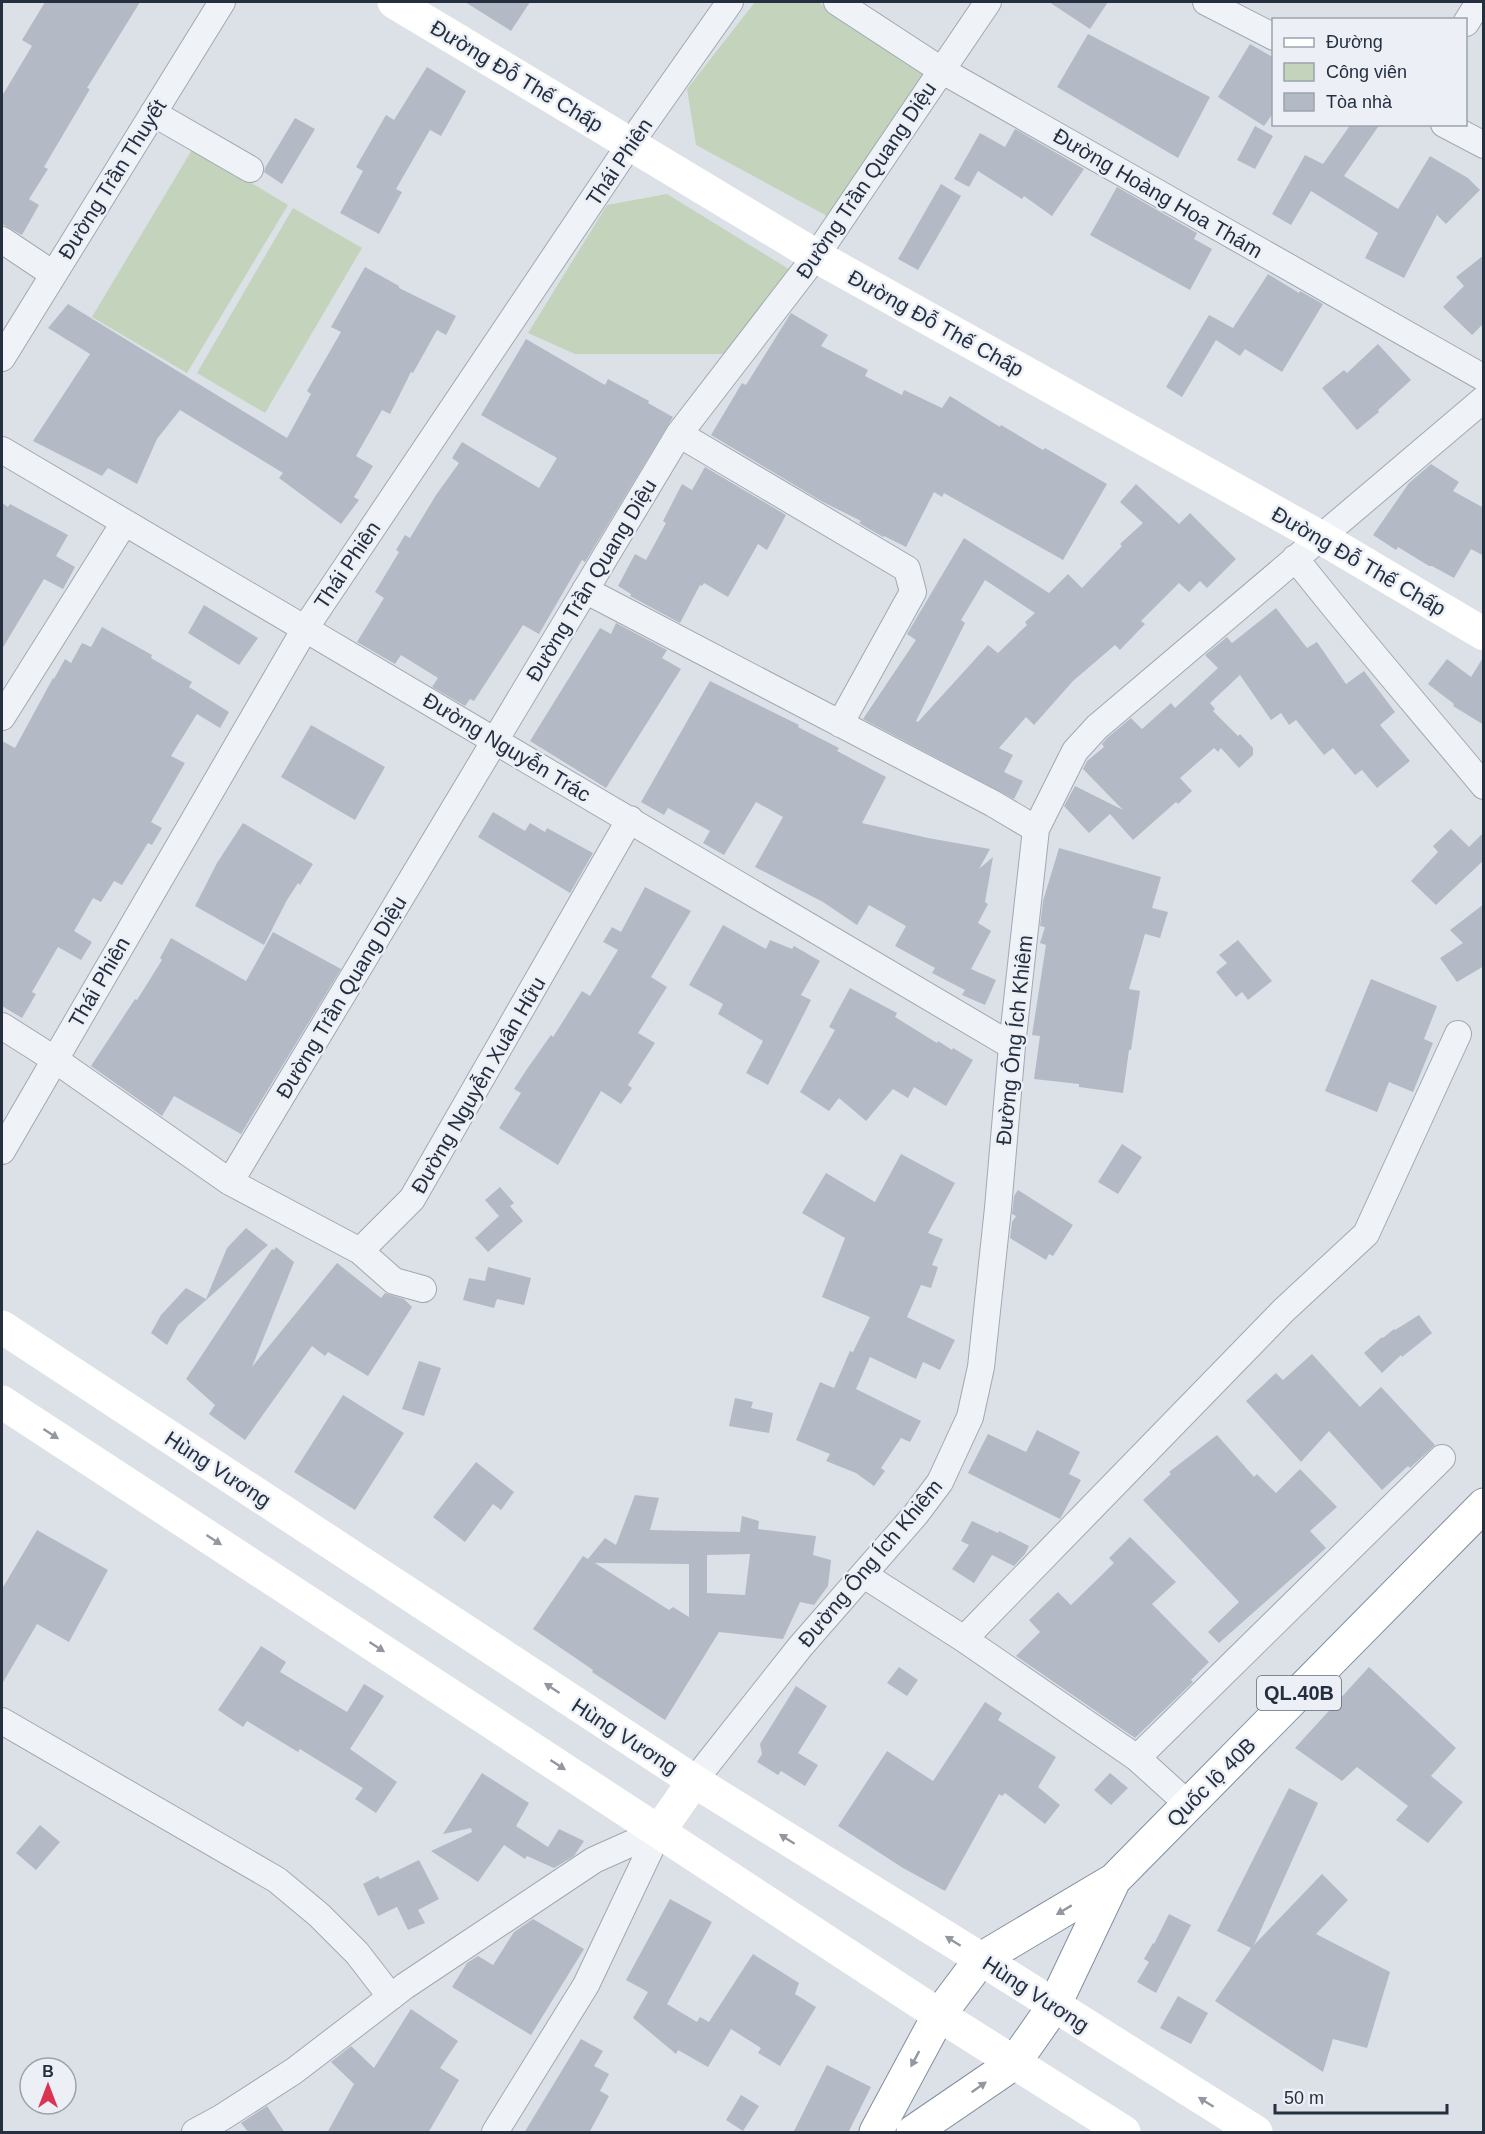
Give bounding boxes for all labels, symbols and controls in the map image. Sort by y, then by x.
street label: Đường Đỗ Thế Chấp [427,15,607,137]
legend [1272,18,1467,126]
text: Đường [1326,32,1383,52]
text: Công viên [1326,62,1407,82]
street label: Đường Trần Quang Diệu [792,77,940,283]
text: Tòa nhà [1326,92,1393,112]
street label: Đường Trần Thuyết [54,95,171,263]
street label: Thái Phiên [581,114,657,210]
street label: Đường Hoàng Hoa Thám [1049,124,1267,262]
street label: Đường Đỗ Thế Chấp [844,265,1028,381]
street label: Đường Trần Quang Diệu [521,475,661,685]
street label: Đường Đỗ Thế Chấp [1268,502,1450,620]
street label: Thái Phiên [309,517,385,613]
street label: Đường Nguyễn Trác [419,688,595,806]
street label: Đường Trần Quang Diệu [271,892,411,1102]
street label: Thái Phiên [64,933,134,1031]
street label: Đường Ông Ích Khiêm [992,934,1036,1146]
street label: Đường Nguyễn Xuân Hữu [406,973,550,1197]
street label: Hùng Vương [161,1426,275,1512]
one-way arrow [42,1428,59,1439]
street label: Đường Ông Ích Khiêm [793,1475,947,1651]
one-way arrow [206,1534,222,1545]
one-way arrow [369,1641,385,1652]
road number: QL.40B [1257,1676,1341,1710]
one-way arrow [544,1683,560,1694]
street label: Hùng Vương [568,1693,682,1779]
street label: Quốc lộ 40B [1162,1733,1260,1831]
one-way arrow [550,1759,566,1770]
one-way arrow [779,1833,795,1844]
one-way arrow [1056,1904,1072,1915]
one-way arrow [944,1936,961,1947]
street label: Hùng Vương [979,1951,1093,2037]
one-way arrow [911,2050,920,2067]
north arrow [18,2056,78,2116]
text: B [42,2063,54,2080]
scale bar [1275,2077,1448,2115]
one-way arrow [970,2081,986,2093]
text: 50 m [1284,2088,1324,2108]
one-way arrow [1198,2096,1214,2107]

